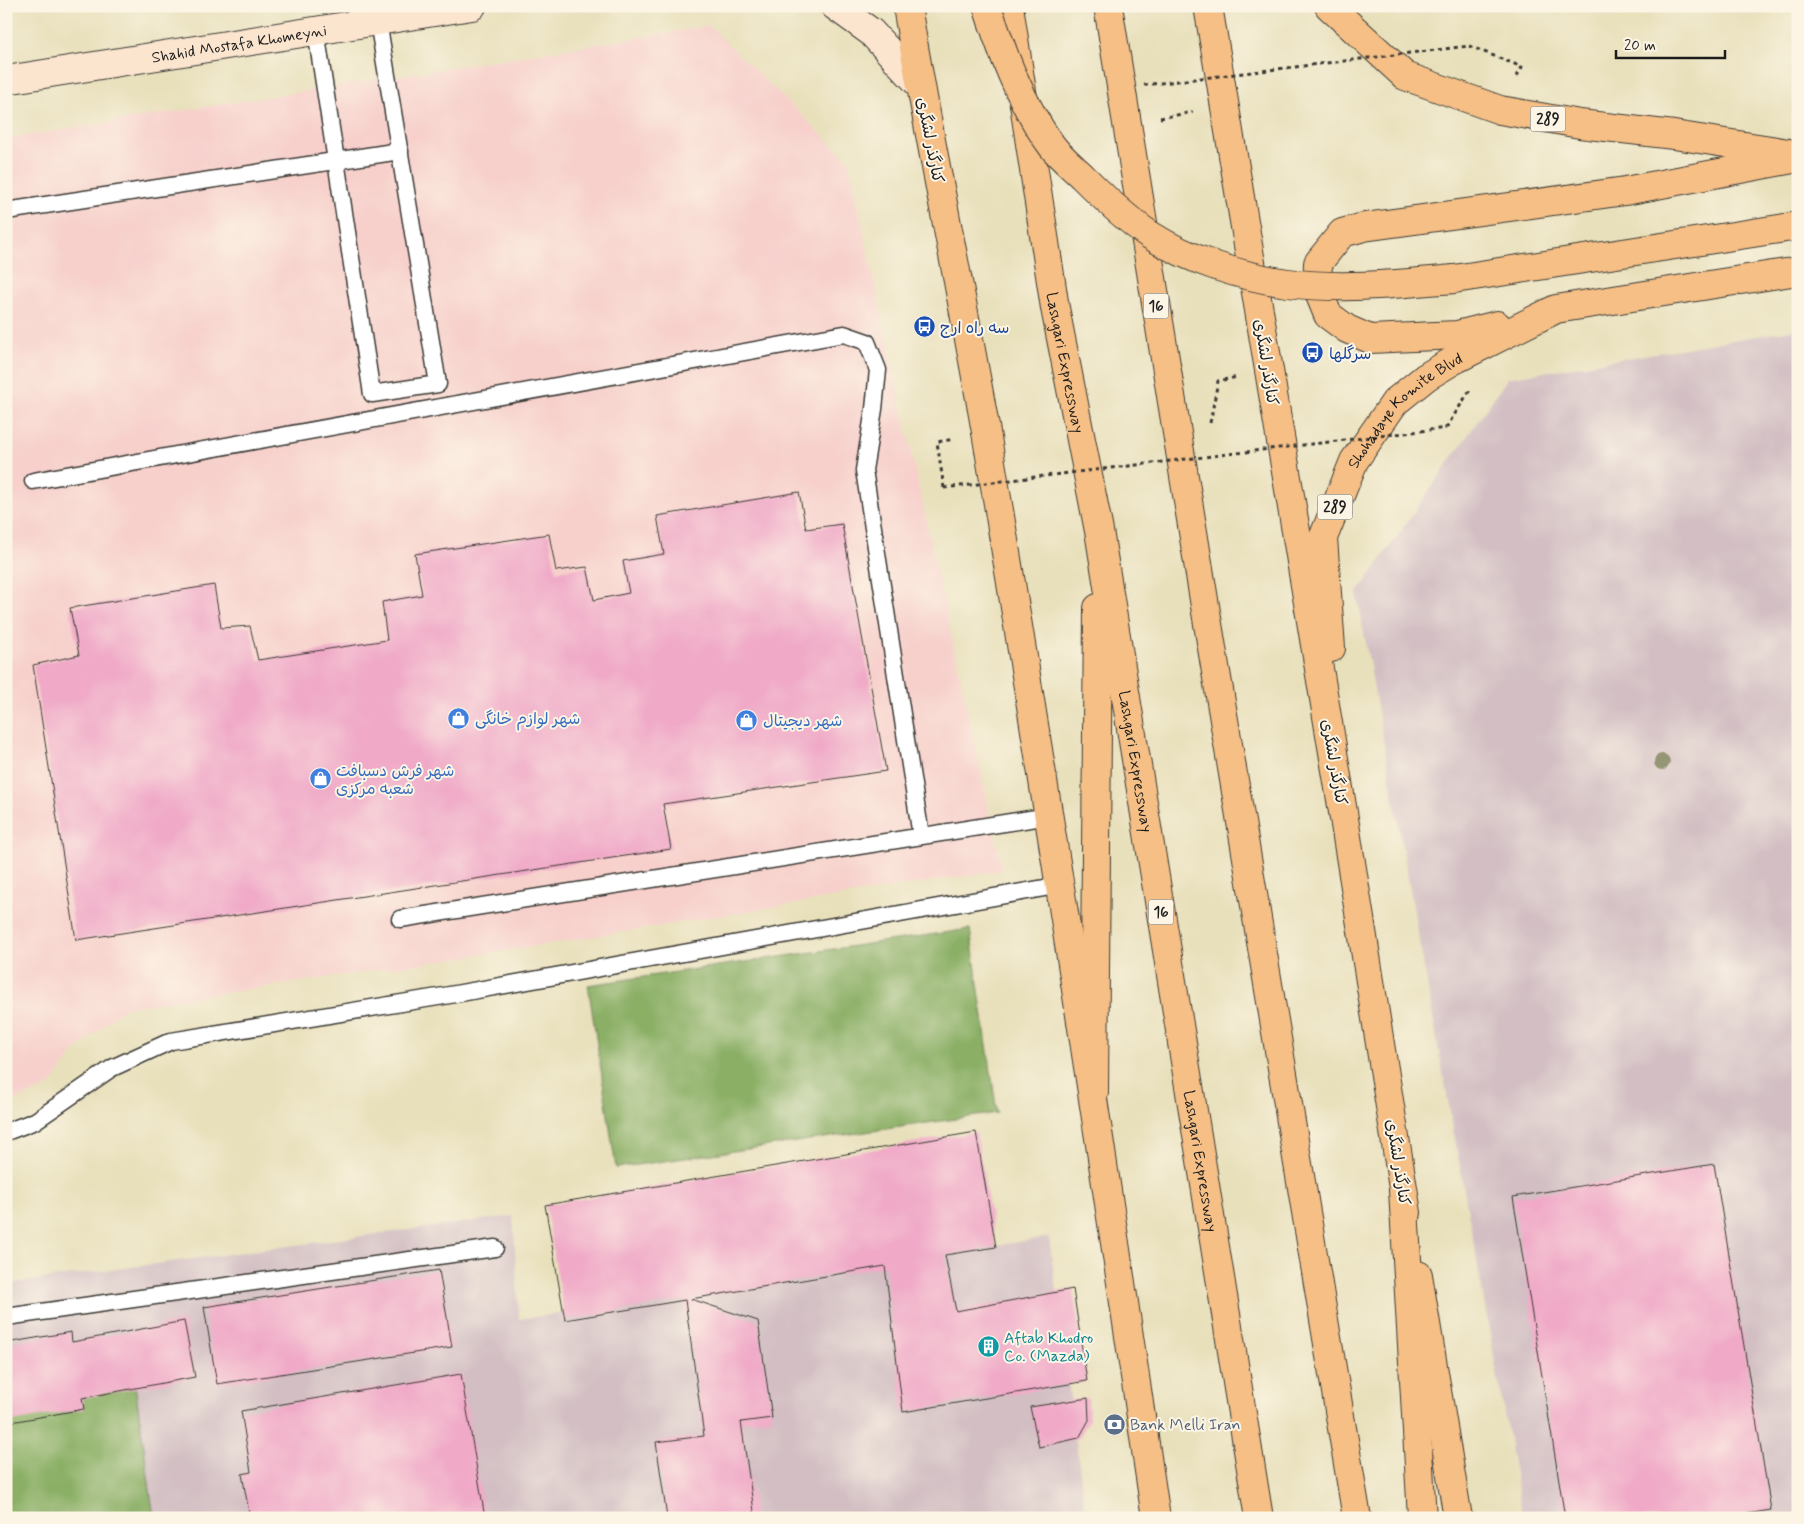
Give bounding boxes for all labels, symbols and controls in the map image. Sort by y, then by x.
street label: Shahid Mostafa Khomeyni [150,20,328,69]
scale bar [1616,28,1725,60]
text: 20 m [1624,36,1656,56]
street label: کنارگذر لشگری [911,96,948,185]
road number: 289 [1530,106,1566,132]
street label: Lashgari Expressway [1041,291,1088,435]
road number: 16 [1144,294,1168,318]
bus stop icon: سه راه ارج [912,315,936,339]
place label: سه راه ارج [940,318,1009,339]
street label: کنارگذر لشگری [1248,318,1283,407]
bus stop icon: سرگلها [1301,341,1325,365]
place label: سرگلها [1329,344,1371,365]
street label: Shohadaye Komite Blvd [1343,349,1466,472]
road number: 289 [1318,494,1352,520]
street label: Lashgari Expressway [1113,689,1157,834]
shop icon: شهر لوازم خانگی [447,706,471,730]
shop icon: شهر دیجیتال [735,708,759,732]
place label: شهر لوازم خانگی [475,709,580,731]
place label: شهر دیجیتال [763,711,842,732]
street label: کنارگذر لشگری [1316,718,1351,807]
place label: شهر فرش دسبافت شعبه مرکزی [336,761,454,800]
shop icon: شهر فرش دسبافت شعبه مرکزی [308,767,332,791]
road number: 16 [1148,900,1174,924]
street label: Lashgari Expressway [1178,1089,1221,1234]
street label: کنارگذر لشگری [1380,1118,1415,1207]
place label: Aftab Khodro Co. (Mazda) [1004,1328,1093,1367]
building icon: Aftab Khodro Co. (Mazda) [976,1334,1000,1358]
bank icon: Bank Melli Iran [1102,1412,1126,1436]
place label: Bank Melli Iran [1130,1415,1241,1436]

